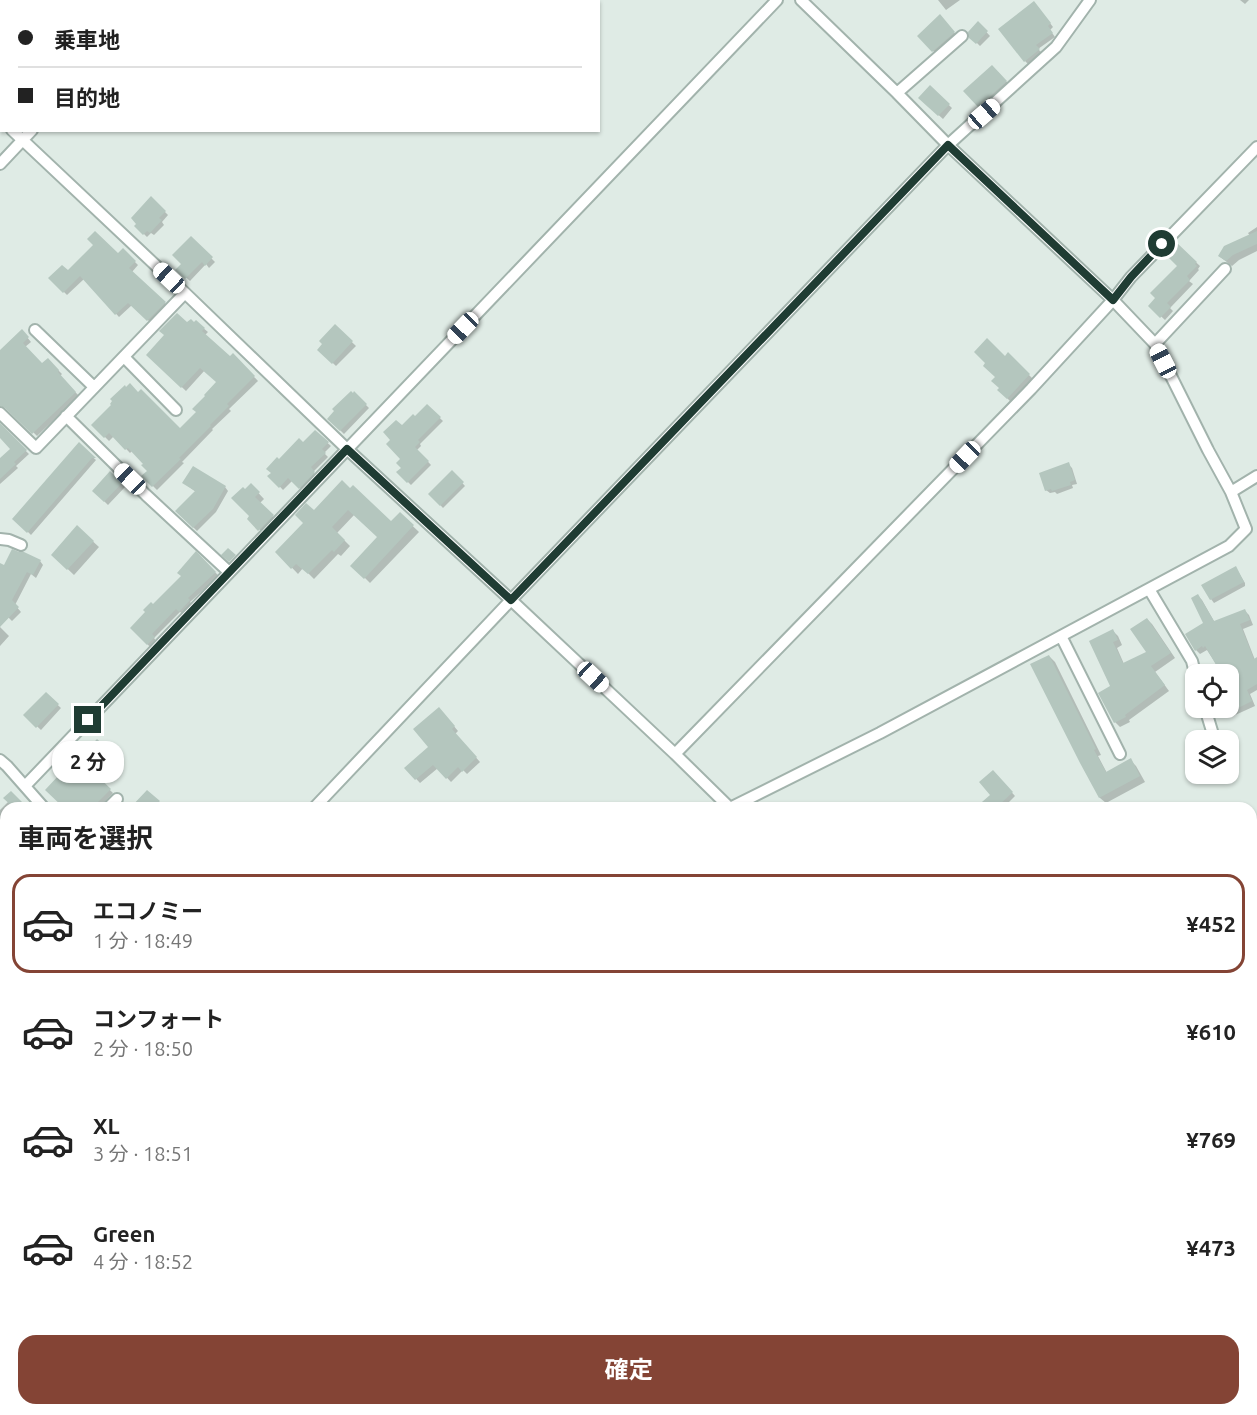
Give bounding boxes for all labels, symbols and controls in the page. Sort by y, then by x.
text: 乗車地 [54,27,120,52]
text: 目的地 [54,85,120,110]
car [965,95,1003,133]
route start [1148,230,1175,257]
car [150,259,188,297]
car [444,309,482,347]
car [1147,341,1179,381]
car [946,438,984,476]
car [111,460,149,498]
car [574,658,612,696]
map controls [1185,664,1239,784]
button: locate [1185,664,1239,718]
route end [74,706,101,733]
button: layers [1185,730,1239,784]
callout: 2 分 [52,741,124,783]
text: 2 分 [70,750,106,773]
text: 車両を選択 [18,823,153,853]
icon: car [21,897,75,951]
text: エコノミー [93,898,203,923]
text: ¥452 [1186,911,1236,936]
text: 1 分 · 18:49 [93,929,193,952]
icon: car [21,1005,75,1059]
text: コンフォート [93,1006,224,1031]
text: ¥610 [1186,1019,1236,1044]
text: 2 分 · 18:50 [93,1037,193,1060]
icon: car [21,1113,75,1167]
text: XL [93,1113,120,1138]
text: ¥769 [1186,1127,1236,1152]
text: 3 分 · 18:51 [93,1142,193,1165]
icon: car [21,1221,75,1275]
text: Green [93,1221,155,1246]
text: ¥473 [1186,1235,1236,1260]
text: 4 分 · 18:52 [93,1250,193,1273]
button: 確定 [18,1335,1239,1404]

